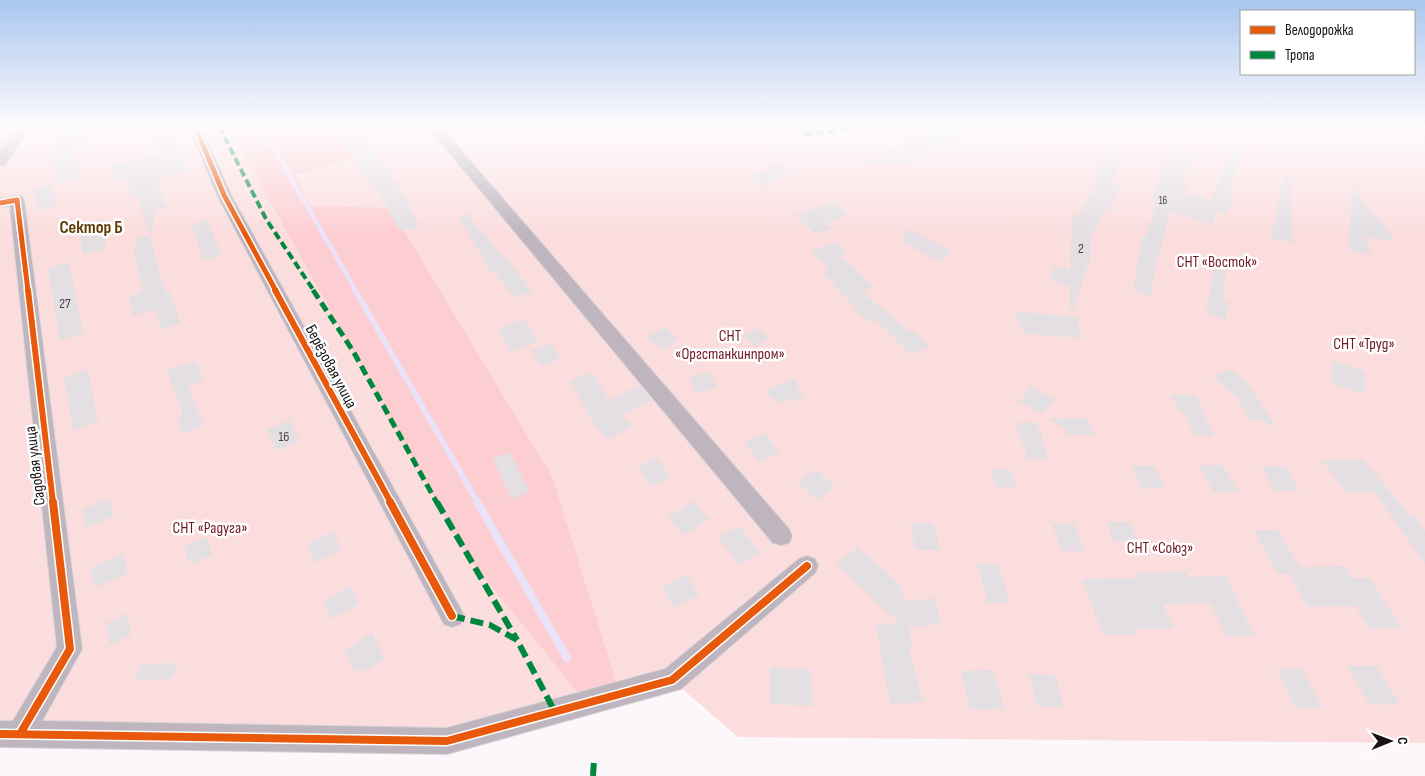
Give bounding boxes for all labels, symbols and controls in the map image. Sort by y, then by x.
legend [1240,10,1415,75]
text: Велодорожка [1285,21,1354,40]
text: Тропа [1285,46,1315,65]
house number: 16 [1159,194,1168,207]
district label: Сектор Б [59,217,123,238]
house number: 2 [1078,240,1084,257]
park label: СНТ «Восток» [1177,253,1257,272]
house number: 27 [59,295,71,312]
street label: Берёзовая улица [301,322,361,412]
park label: СНТ «Оргстанкинпром» [675,327,785,364]
park label: СНТ «Труд» [1333,335,1395,354]
street label: Садовая улица [21,425,50,507]
house number: 16 [278,428,290,445]
park label: СНТ «Радуга» [172,519,248,538]
park label: СНТ «Союз» [1127,539,1193,558]
north arrow [1365,716,1415,766]
text: С [1394,737,1411,745]

